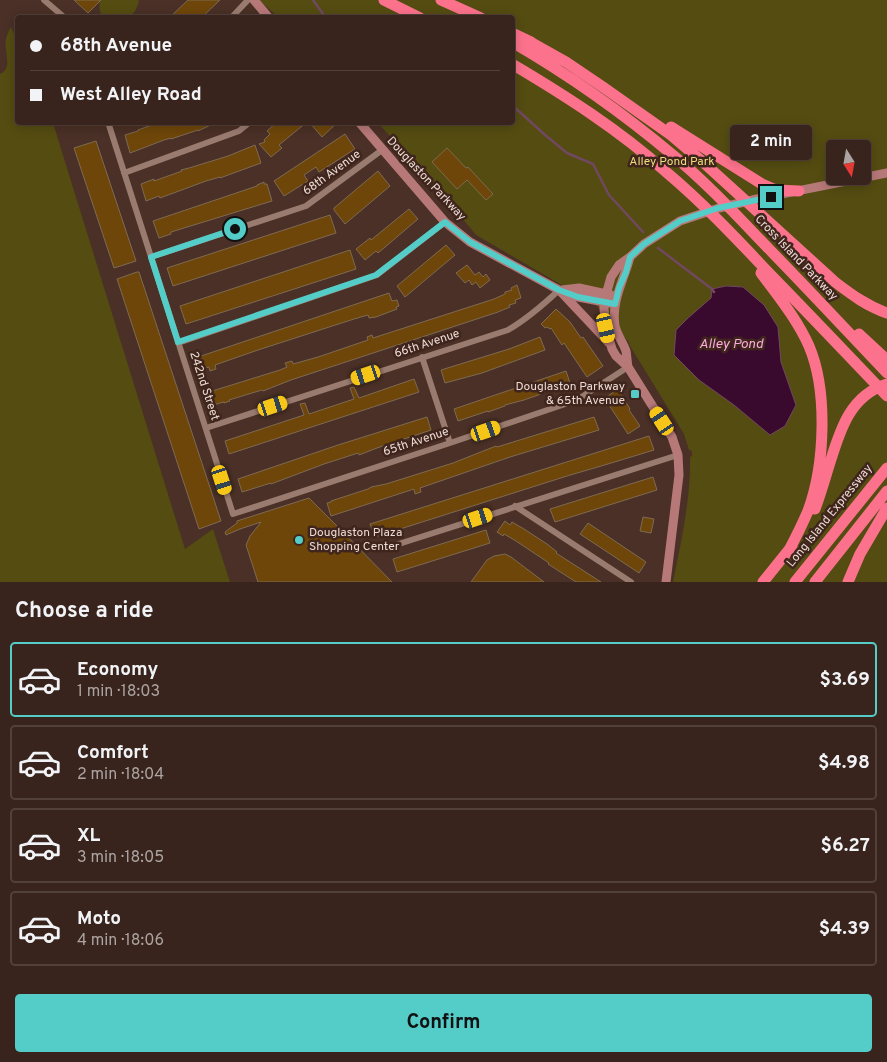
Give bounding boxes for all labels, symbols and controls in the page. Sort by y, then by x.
text: 68th Avenue [60,34,172,58]
text: West Alley Road [60,83,202,107]
callout: 2 min [730,124,812,160]
text: 2 min [750,132,792,152]
street label: Douglaston Parkway [383,134,469,224]
north arrow [826,140,871,185]
map controls [826,140,871,185]
street label: 68th Avenue [300,147,364,199]
park label: Alley Pond Park [629,154,715,170]
route end [760,186,782,208]
street label: Cross Island Parkway [751,212,841,304]
route start [224,218,246,240]
car [595,312,616,344]
street label: 66th Avenue [392,326,462,362]
water label: Alley Pond [699,336,764,353]
street label: 242nd Street [185,349,223,423]
car [349,363,382,387]
place label: Douglaston Parkway & 65th Avenue [516,379,625,409]
marker: Douglaston Parkway & 65th Avenue [629,388,641,400]
car [256,394,289,418]
car [647,404,676,438]
car [469,419,502,443]
street label: 65th Avenue [381,424,451,460]
street label: Long Island Expressway [784,461,876,571]
car [210,463,233,497]
car [461,506,494,530]
place label: Douglaston Plaza Shopping Center [309,525,402,555]
marker: Douglaston Plaza Shopping Center [293,534,305,546]
text: Choose a ride [15,598,153,625]
icon: car [17,657,62,702]
text: Economy [77,658,158,682]
text: $3.69 [820,668,870,692]
text: 1 min · 18:03 [77,682,160,702]
icon: car [17,740,62,785]
text: Comfort [77,741,149,765]
text: $4.98 [818,751,870,775]
text: 2 min · 18:04 [77,765,164,785]
icon: car [17,823,62,868]
text: XL [77,824,100,848]
text: $6.27 [821,834,870,858]
text: 3 min · 18:05 [77,848,164,868]
icon: car [17,906,62,951]
text: Moto [77,907,121,931]
text: $4.39 [819,917,870,941]
text: 4 min · 18:06 [77,931,164,951]
button: Confirm [15,994,872,1052]

